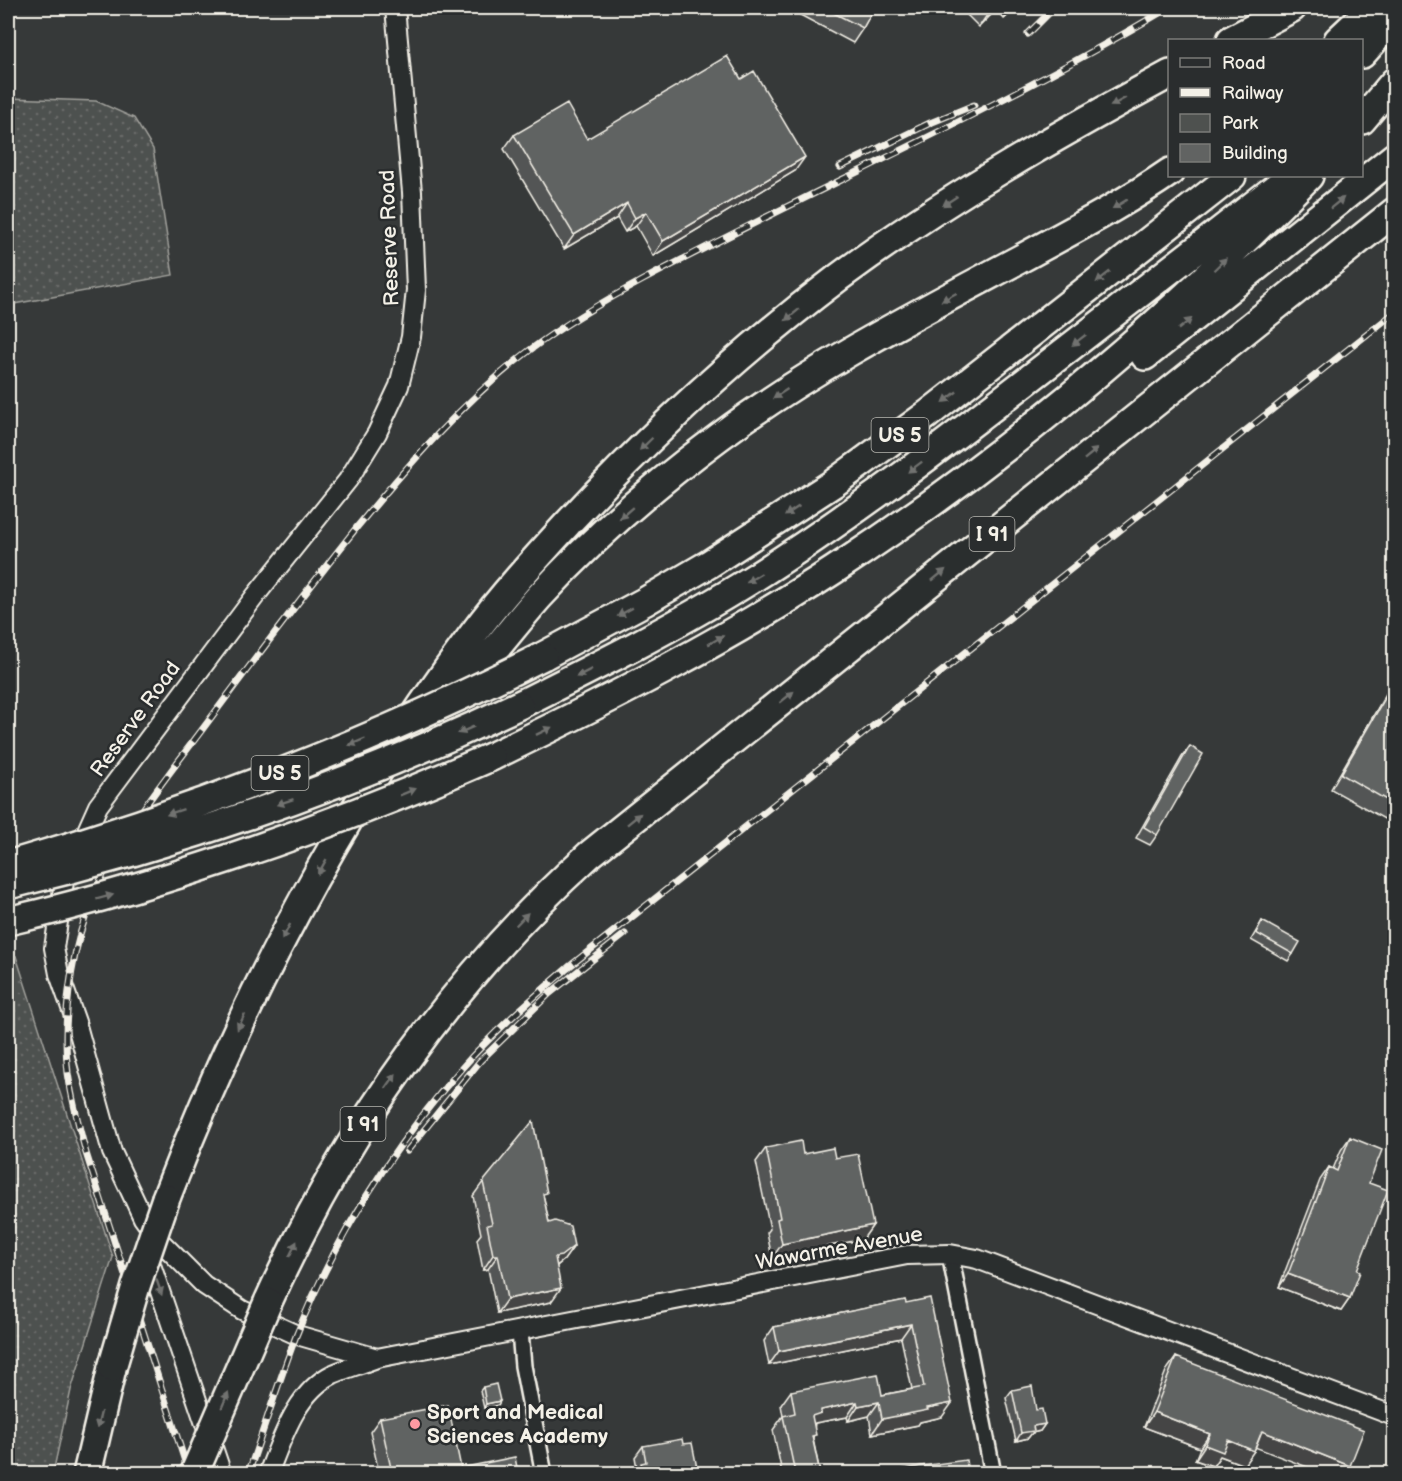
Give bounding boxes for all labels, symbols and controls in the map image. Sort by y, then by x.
legend [1168,39,1363,177]
text: Road [1222,53,1266,74]
text: Railway [1222,83,1284,104]
one-way arrow [1109,97,1126,107]
text: Park [1222,113,1258,134]
text: Building [1222,143,1288,164]
street label: Reserve Road [375,169,404,307]
one-way arrow [942,195,958,206]
one-way arrow [1329,196,1345,209]
one-way arrow [1112,198,1128,209]
one-way arrow [1213,257,1228,271]
one-way arrow [1095,270,1111,283]
one-way arrow [940,292,957,302]
one-way arrow [784,308,800,321]
one-way arrow [1177,319,1192,331]
one-way arrow [1071,334,1087,347]
one-way arrow [772,389,788,400]
one-way arrow [942,390,957,402]
road number: US 5 [872,418,928,452]
one-way arrow [639,436,653,450]
one-way arrow [1084,448,1099,460]
one-way arrow [907,461,923,474]
one-way arrow [618,506,633,520]
one-way arrow [784,506,800,517]
road number: I 91 [970,517,1014,551]
one-way arrow [931,569,947,582]
one-way arrow [746,572,762,583]
one-way arrow [617,607,634,617]
one-way arrow [708,636,725,646]
street label: Reserve Road [85,657,186,782]
one-way arrow [575,667,593,677]
one-way arrow [779,692,794,704]
one-way arrow [457,725,474,734]
one-way arrow [536,727,553,736]
one-way arrow [347,737,365,747]
road number: US 5 [252,756,308,790]
one-way arrow [399,787,417,796]
one-way arrow [276,798,294,808]
one-way arrow [166,808,184,818]
one-way arrow [626,812,642,825]
one-way arrow [317,859,327,876]
one-way arrow [96,891,114,901]
one-way arrow [515,912,529,927]
one-way arrow [282,923,291,940]
one-way arrow [237,1014,246,1031]
one-way arrow [385,1073,396,1089]
road number: I 91 [340,1107,386,1141]
street label: Wawarme Avenue [754,1221,925,1275]
one-way arrow [288,1241,297,1258]
one-way arrow [155,1278,165,1296]
one-way arrow [220,1391,230,1409]
place label: Sport and Medical Sciences Academy [427,1400,608,1449]
one-way arrow [93,1411,103,1430]
marker: Sport and Medical Sciences Academy [408,1417,422,1431]

